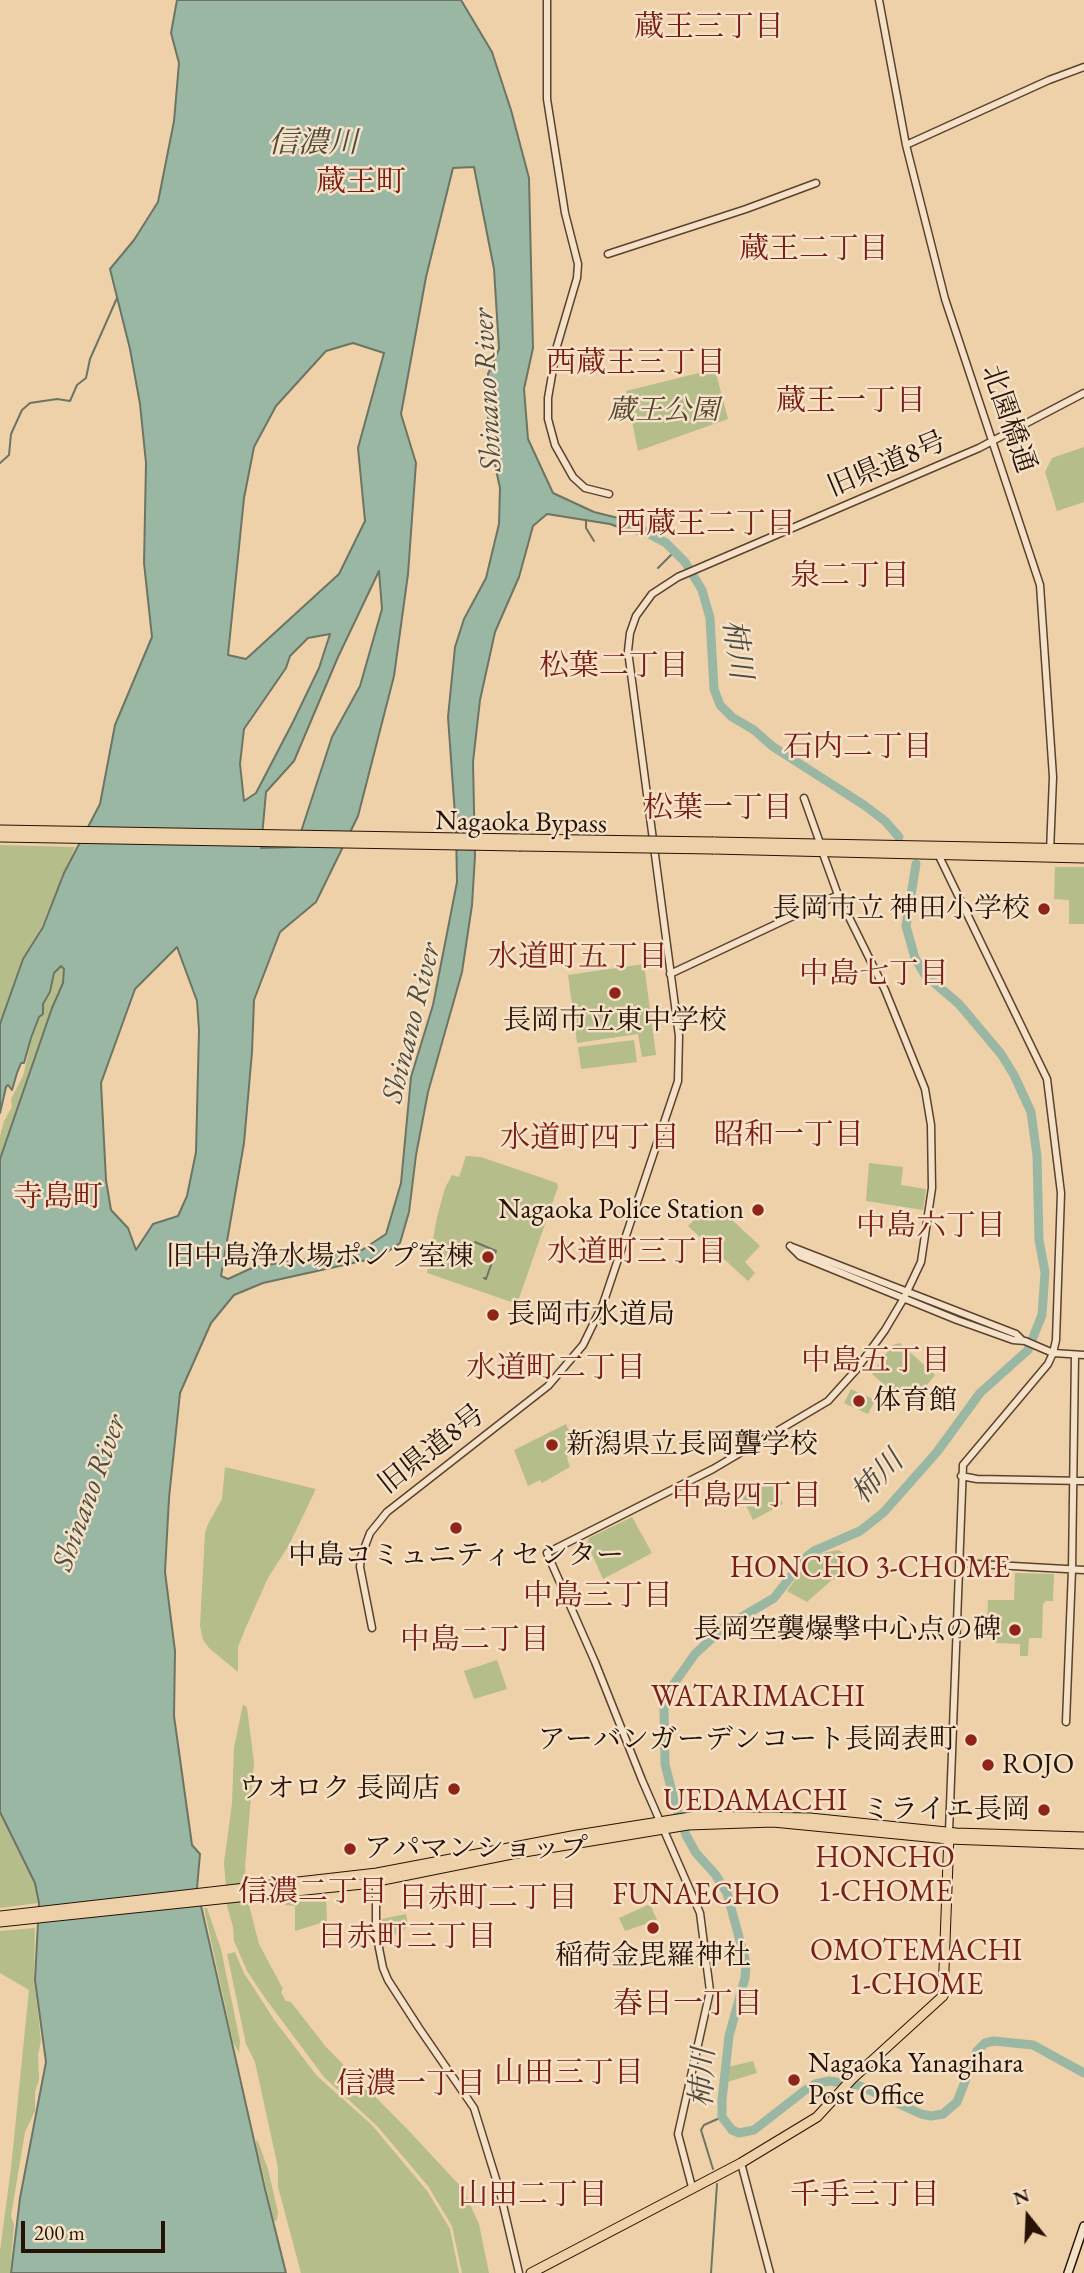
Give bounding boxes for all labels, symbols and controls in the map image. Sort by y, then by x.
district label: 蔵王三丁目 [634,10,784,46]
water label: 信濃川 [268,126,358,162]
district label: 蔵王町 [316,165,406,201]
district label: 蔵王二丁目 [739,232,889,268]
water label: Shinano River [466,307,510,473]
district label: 西蔵王三丁目 [546,346,726,382]
street label: 北園橋通 [974,361,1042,477]
district label: 蔵王一丁目 [776,384,926,420]
park label: 蔵王公園 [607,394,719,428]
street label: 旧県道8号 [823,425,951,505]
district label: 西蔵王二丁目 [616,507,796,543]
district label: 泉二丁目 [790,559,910,595]
water label: 柿川 [714,617,758,681]
district label: 松葉二丁目 [539,649,689,685]
district label: 石内二丁目 [783,730,933,766]
district label: 松葉一丁目 [643,791,793,827]
street label: Nagaoka Bypass [435,805,607,841]
place label: 長岡市立 神田小学校 [772,892,1030,926]
marker: 長岡市立 神田小学校 [1036,901,1052,917]
water label: Shinano River [375,939,449,1107]
district label: 水道町五丁目 [488,940,668,976]
district label: 中島七丁目 [799,957,949,993]
marker: 長岡市立東中学校 [607,985,623,1001]
place label: 長岡市立東中学校 [503,1004,727,1038]
district label: 昭和一丁目 [714,1118,864,1154]
district label: 水道町四丁目 [500,1121,680,1157]
district label: 寺島町 [13,1180,103,1216]
place label: Nagaoka Police Station [498,1193,744,1227]
marker: Nagaoka Police Station [750,1202,766,1218]
district label: 中島六丁目 [856,1209,1006,1245]
district label: 水道町三丁目 [547,1235,727,1271]
place label: 旧中島浄水場ポンプ室棟 [166,1240,474,1274]
marker: 旧中島浄水場ポンプ室棟 [480,1249,496,1265]
place label: 長岡市水道局 [507,1298,675,1332]
marker: 長岡市水道局 [485,1307,501,1323]
district label: 中島五丁目 [801,1344,951,1380]
district label: 水道町二丁目 [466,1351,646,1387]
place label: 体育館 [873,1384,957,1418]
marker: 体育館 [851,1393,867,1409]
street label: 旧県道8号 [372,1398,492,1502]
water label: Shinano River [45,1410,135,1576]
place label: 新潟県立長岡聾学校 [566,1428,818,1462]
marker: 新潟県立長岡聾学校 [544,1437,560,1453]
water label: 柿川 [844,1444,912,1512]
district label: 中島四丁目 [672,1479,822,1515]
marker: 中島コミュニティセンター [448,1520,464,1536]
place label: 中島コミュニティセンター [288,1539,624,1573]
district label: HONCHO 3-CHOME [718,1551,1022,1587]
district label: 中島三丁目 [523,1579,673,1615]
place label: 長岡空襲爆撃中心点の碑 [693,1613,1001,1647]
marker: 長岡空襲爆撃中心点の碑 [1007,1622,1023,1638]
district label: 中島二丁目 [400,1623,550,1659]
district label: WATARIMACHI [641,1680,875,1716]
place label: アーバンガーデンコート長岡表町 [538,1723,957,1757]
marker: アーバンガーデンコート長岡表町 [963,1732,979,1748]
place label: ROJO [1002,1748,1074,1782]
marker: ROJO [980,1757,996,1773]
place label: ウオロク 長岡店 [238,1772,440,1806]
marker: ウオロク 長岡店 [446,1781,462,1797]
district label: UEDAMACHI [655,1784,855,1820]
place label: ミライエ長岡 [862,1793,1030,1827]
marker: ミライエ長岡 [1036,1802,1052,1818]
place label: アパマンショップ [364,1832,588,1866]
marker: アパマンショップ [342,1841,358,1857]
district label: HONCHO 1-CHOME [810,1841,960,1912]
district label: 信濃二丁目 [238,1875,388,1911]
district label: FUNAECHO [605,1878,787,1914]
district label: 日赤町二丁目 [398,1881,578,1917]
district label: 日赤町三丁目 [317,1920,497,1956]
marker: 稲荷金毘羅神社 [645,1920,661,1936]
district label: OMOTEMACHI 1-CHOME [801,1934,1031,2004]
place label: 稲荷金毘羅神社 [555,1939,751,1973]
district label: 春日一丁目 [613,1987,763,2023]
water label: 柿川 [685,2047,723,2109]
place label: Nagaoka Yanagihara Post Office [808,2047,1024,2113]
district label: 山田三丁目 [494,2056,644,2092]
district label: 信濃一丁目 [336,2067,486,2103]
marker: Nagaoka Yanagihara Post Office [786,2072,802,2088]
district label: 山田二丁目 [458,2178,608,2214]
district label: 千手三丁目 [790,2178,940,2214]
north arrow [993,2182,1063,2252]
text: N [1010,2182,1033,2211]
scale bar [24,2206,168,2250]
text: 200 m [34,2219,85,2246]

